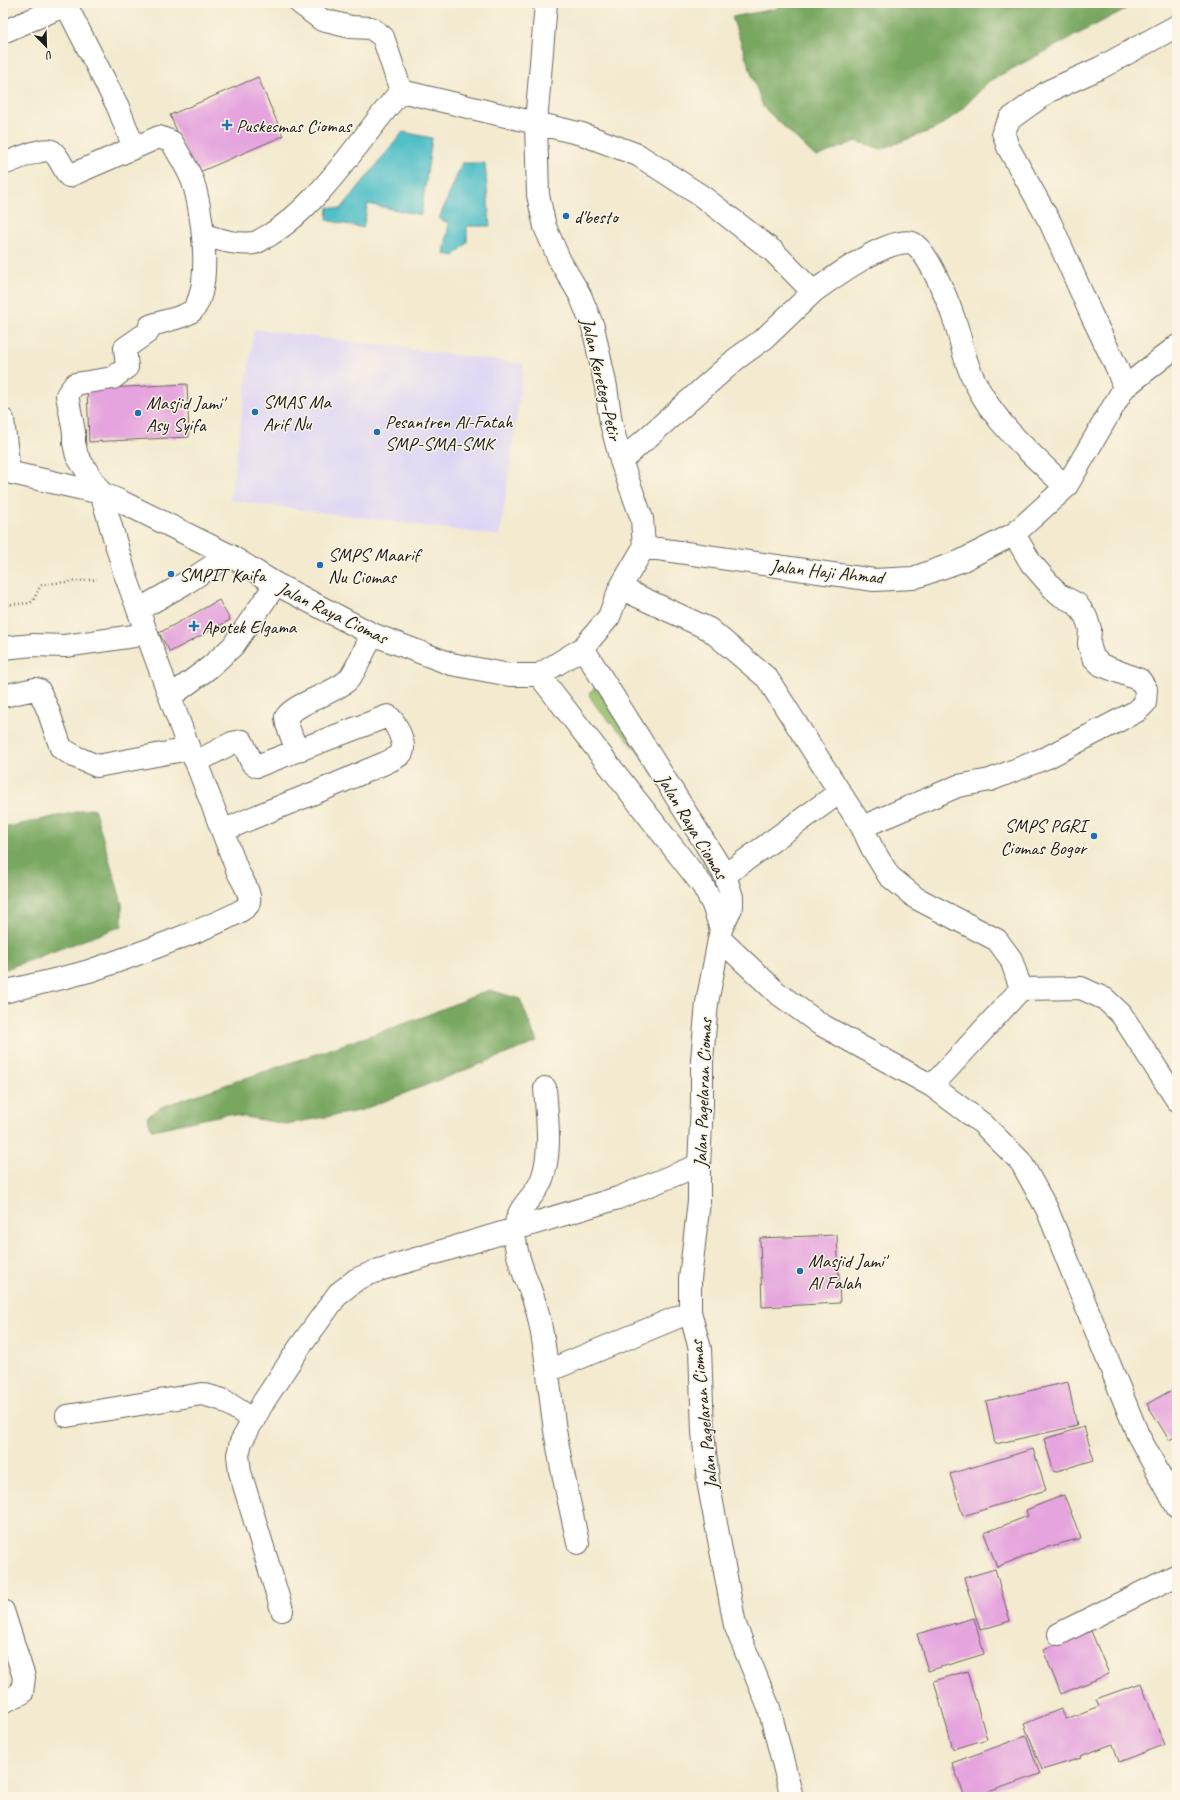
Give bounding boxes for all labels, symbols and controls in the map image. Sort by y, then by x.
north arrow [26,26,66,66]
text: U [42,48,55,64]
place label: Puskesmas Ciomas [236,114,354,138]
marker: Puskesmas Ciomas [221,119,233,131]
place label: d'besto [574,205,620,229]
marker: d'besto [561,211,571,221]
street label: Jalan Kereteg–Petir [575,315,627,444]
place label: SMAS Ma Arif Nu [263,390,332,436]
place label: Masjid Jami' Asy Syifa [146,391,228,437]
marker: SMAS Ma Arif Nu [250,407,260,417]
marker: Masjid Jami' Asy Syifa [133,408,143,418]
place label: Pesantren Al-Fatah SMP-SMA-SMK [385,410,514,456]
marker: Pesantren Al-Fatah SMP-SMA-SMK [372,427,382,437]
place label: SMPS Maarif Nu Ciomas [328,543,424,589]
street label: Jalan Haji Ahmad [768,554,887,590]
marker: SMPS Maarif Nu Ciomas [315,560,325,570]
place label: SMPIT Kaifa [179,563,268,587]
marker: SMPIT Kaifa [166,569,176,579]
street label: Jalan Raya Ciomas [273,576,393,651]
place label: Apotek Elgama [202,615,298,639]
marker: Apotek Elgama [189,621,199,631]
street label: Jalan Raya Ciomas [651,768,734,885]
place label: SMPS PGRI Ciomas Bogor [1000,814,1090,860]
marker: SMPS PGRI Ciomas Bogor [1089,831,1099,841]
street label: Jalan Pagelaran Ciomas [688,1016,718,1169]
place label: Masjid Jami' Al Falah [808,1249,890,1295]
marker: Masjid Jami' Al Falah [795,1266,805,1276]
street label: Jalan Pagelaran Ciomas [684,1338,724,1492]

